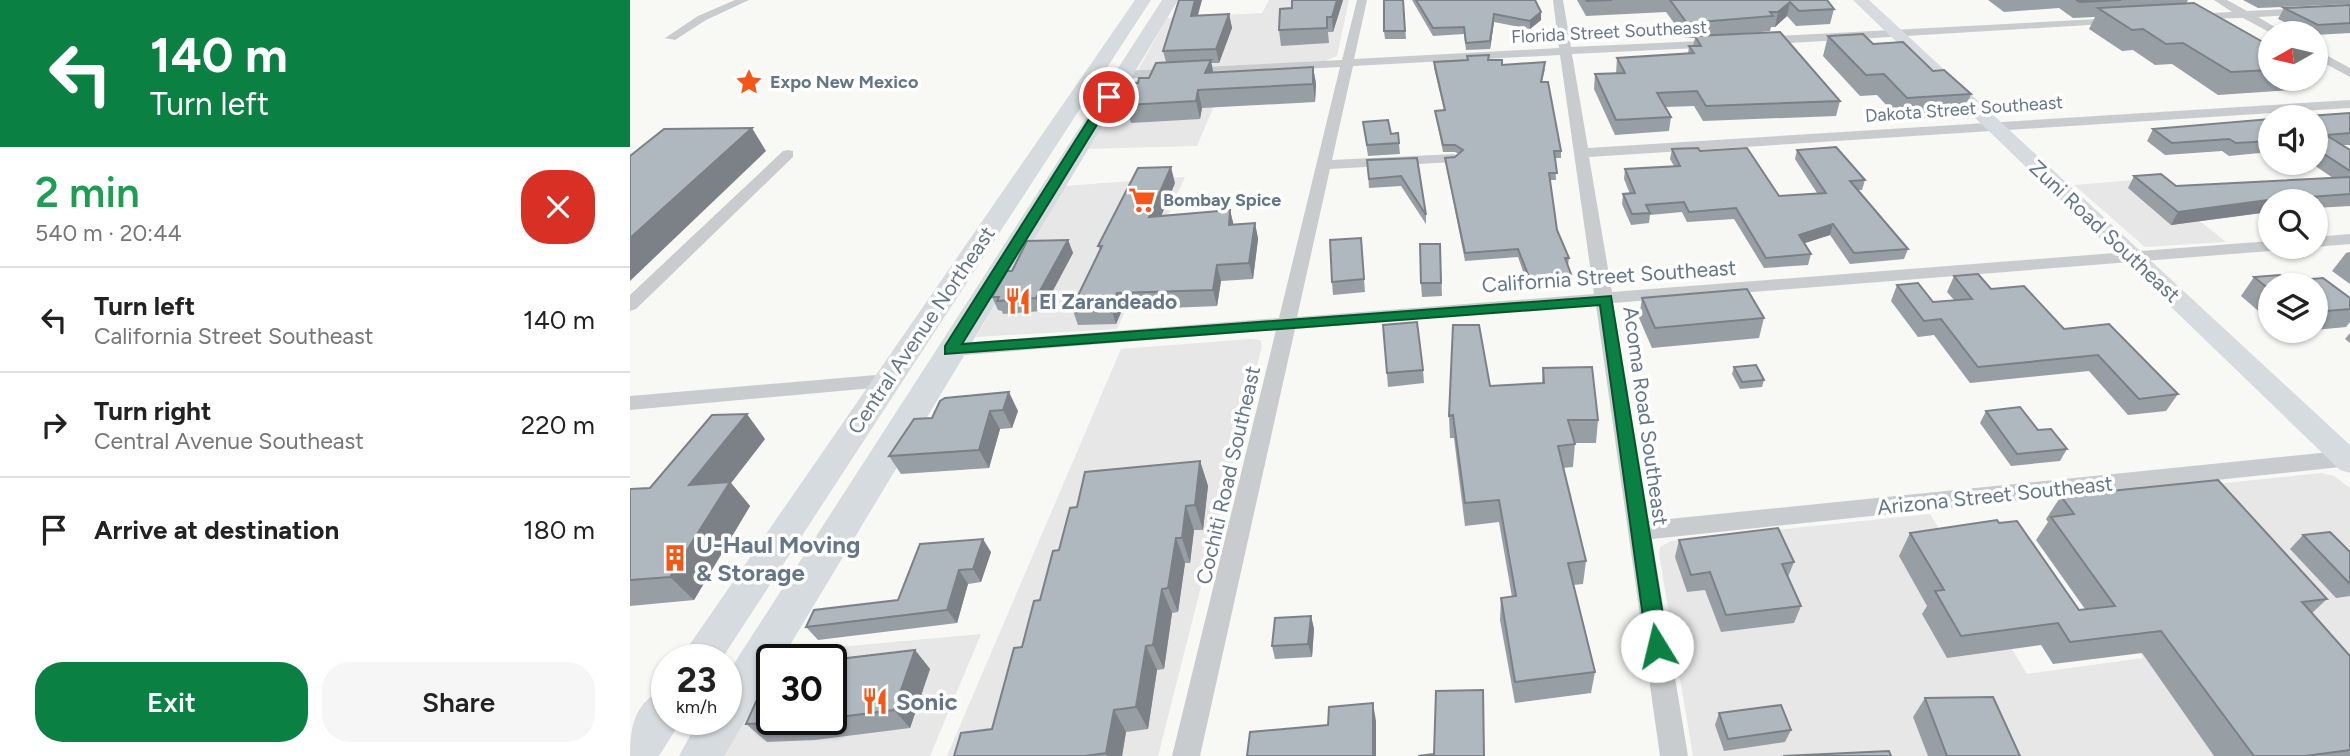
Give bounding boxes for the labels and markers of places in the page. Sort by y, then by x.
place icon: Expo New Mexico [734,67,764,97]
pin [1079,67,1139,127]
place label: Expo New Mexico [770,71,918,93]
supermarket icon: Bombay Spice [1127,185,1157,215]
place label: Bombay Spice [1163,189,1281,211]
restaurant icon: El Zarandeado [1003,286,1033,316]
place label: El Zarandeado [1039,289,1177,314]
place label: U-Haul Moving & Storage [696,530,860,587]
building icon: U-Haul Moving & Storage [660,543,690,573]
restaurant icon: Sonic [860,686,890,716]
place label: Sonic [896,687,958,716]

